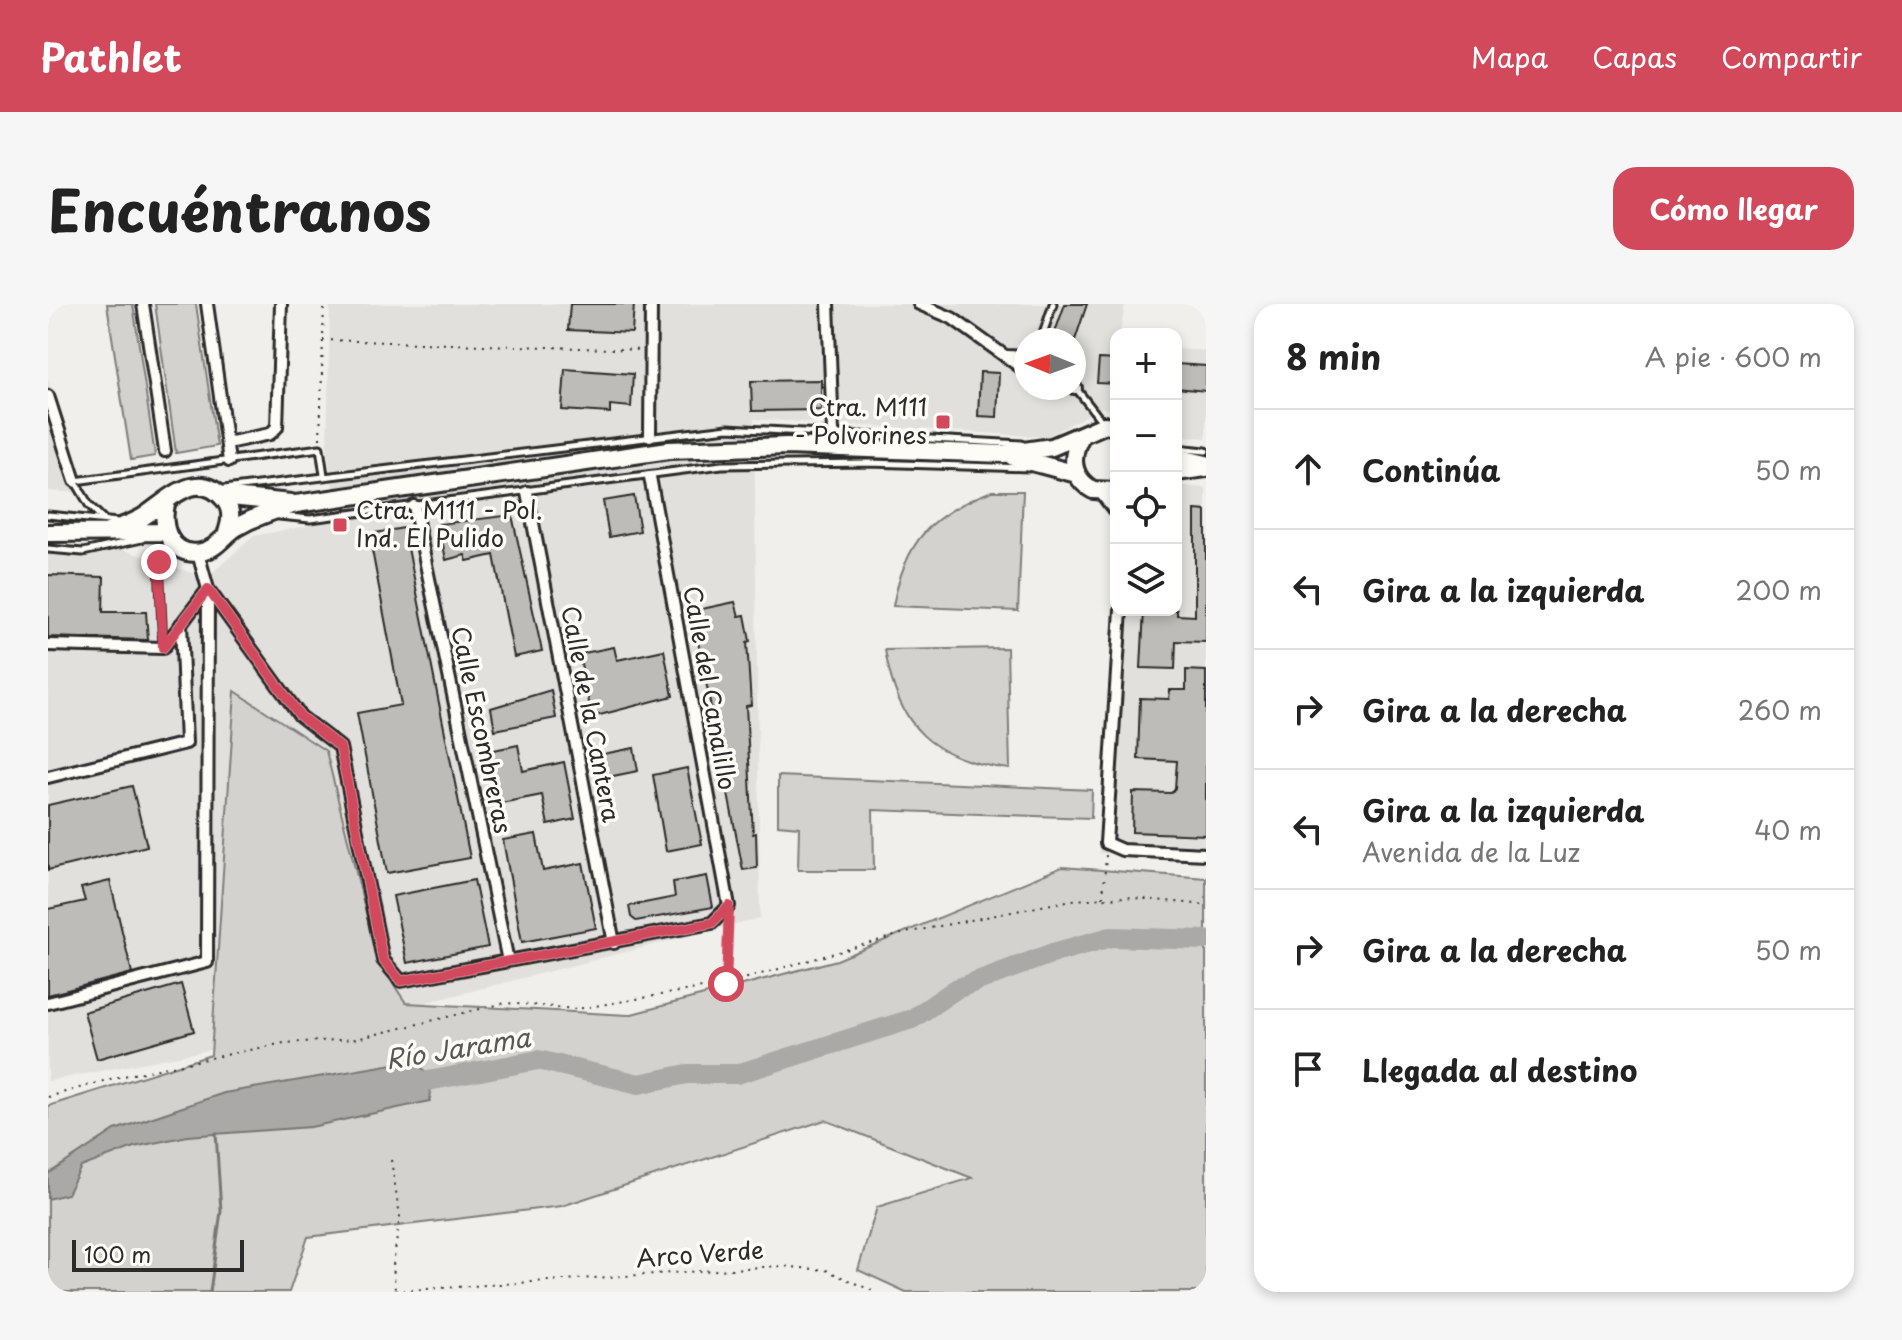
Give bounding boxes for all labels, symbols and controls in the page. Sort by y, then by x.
text: Pathlet [40,28,182,85]
text: Mapa [1471,35,1548,78]
text: Capas [1592,35,1677,78]
text: Compartir [1721,35,1862,78]
text: Encuéntranos [48,166,432,251]
button: Cómo llegar [1613,167,1854,250]
north arrow [1014,328,1086,400]
map controls [1110,328,1182,616]
button: + [1110,328,1182,400]
text: 8 min [1286,330,1381,382]
text: A pie · 600 m [1645,337,1822,376]
place label: Ctra. M111 - Polvorines [794,388,927,452]
button: − [1110,400,1182,472]
marker: Ctra. M111 - Polvorines [934,413,952,431]
icon: ahead [1286,447,1330,491]
text: Continúa [1362,447,1501,492]
text: 50 m [1755,450,1822,489]
button: locate [1110,472,1182,544]
place label: Ctra. M111 - Pol. Ind. El Pulido [356,491,543,555]
marker: Ctra. M111 - Pol. Ind. El Pulido [331,516,349,534]
route end [141,544,177,580]
button: layers [1110,544,1182,616]
icon: left [1286,567,1330,611]
text: Gira a la izquierda [1362,567,1645,612]
text: 200 m [1735,570,1822,609]
street label: Calle del Canalillo [675,583,747,793]
street label: Calle de la Cantera [553,602,631,825]
street label: Calle Escombreras [443,623,523,837]
icon: right [1286,687,1330,731]
text: Gira a la derecha [1362,687,1627,732]
text: 260 m [1738,690,1822,729]
text: Gira a la izquierda [1362,787,1645,832]
icon: left [1286,807,1330,851]
text: 40 m [1754,810,1822,849]
text: Avenida de la Luz [1362,832,1580,871]
icon: right [1286,927,1330,971]
text: Gira a la derecha [1362,927,1627,972]
text: 50 m [1755,930,1822,969]
route start [708,966,744,1002]
water label: Río Jarama [383,1017,534,1078]
icon: arrive [1286,1047,1330,1091]
text: Llegada al destino [1362,1047,1637,1092]
street label: Arco Verde [635,1231,765,1275]
scale bar [72,1236,244,1272]
text: 100 m [84,1237,151,1270]

